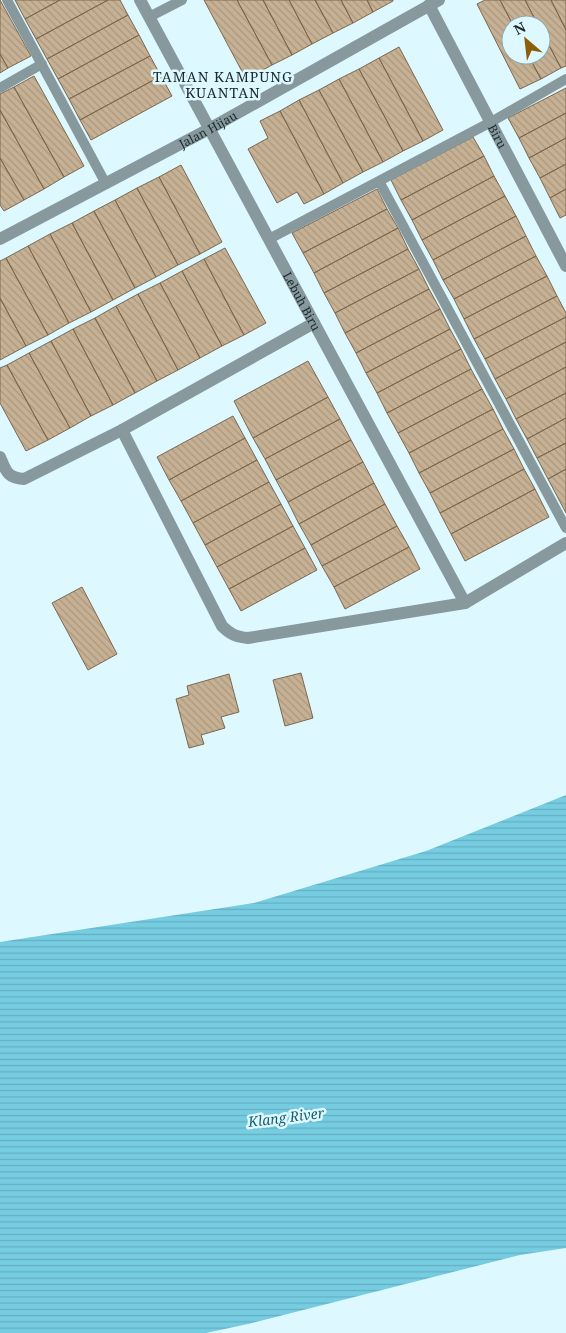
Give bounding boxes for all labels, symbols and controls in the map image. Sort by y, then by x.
north arrow [501,15,551,65]
text: N [510,17,529,39]
district label: TAMAN KAMPUNG KUANTAN [153,67,293,102]
street label: Jalan Hijau [175,106,240,152]
street label: Biru [484,121,511,151]
street label: Lebuh Biru [279,269,325,334]
water label: Klang River [246,1103,326,1131]

